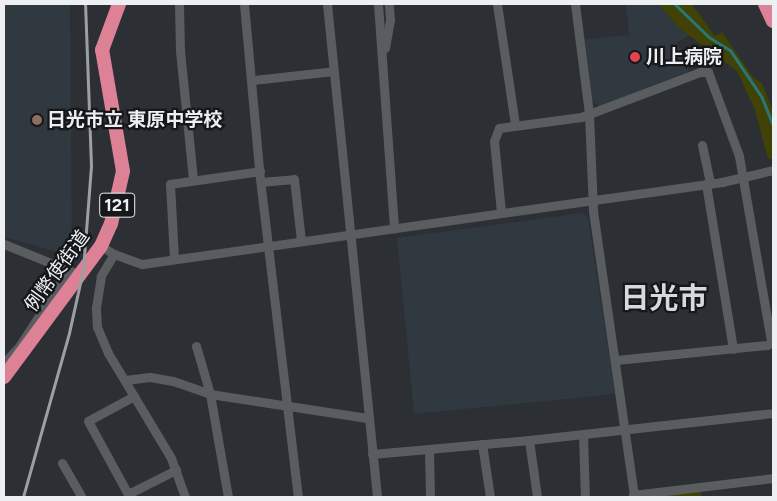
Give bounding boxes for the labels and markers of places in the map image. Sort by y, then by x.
place label: 川上病院 [646,46,722,68]
marker: 川上病院 [628,50,642,64]
place label: 日光市立 東原中学校 [47,109,223,131]
marker: 日光市立 東原中学校 [31,114,43,126]

